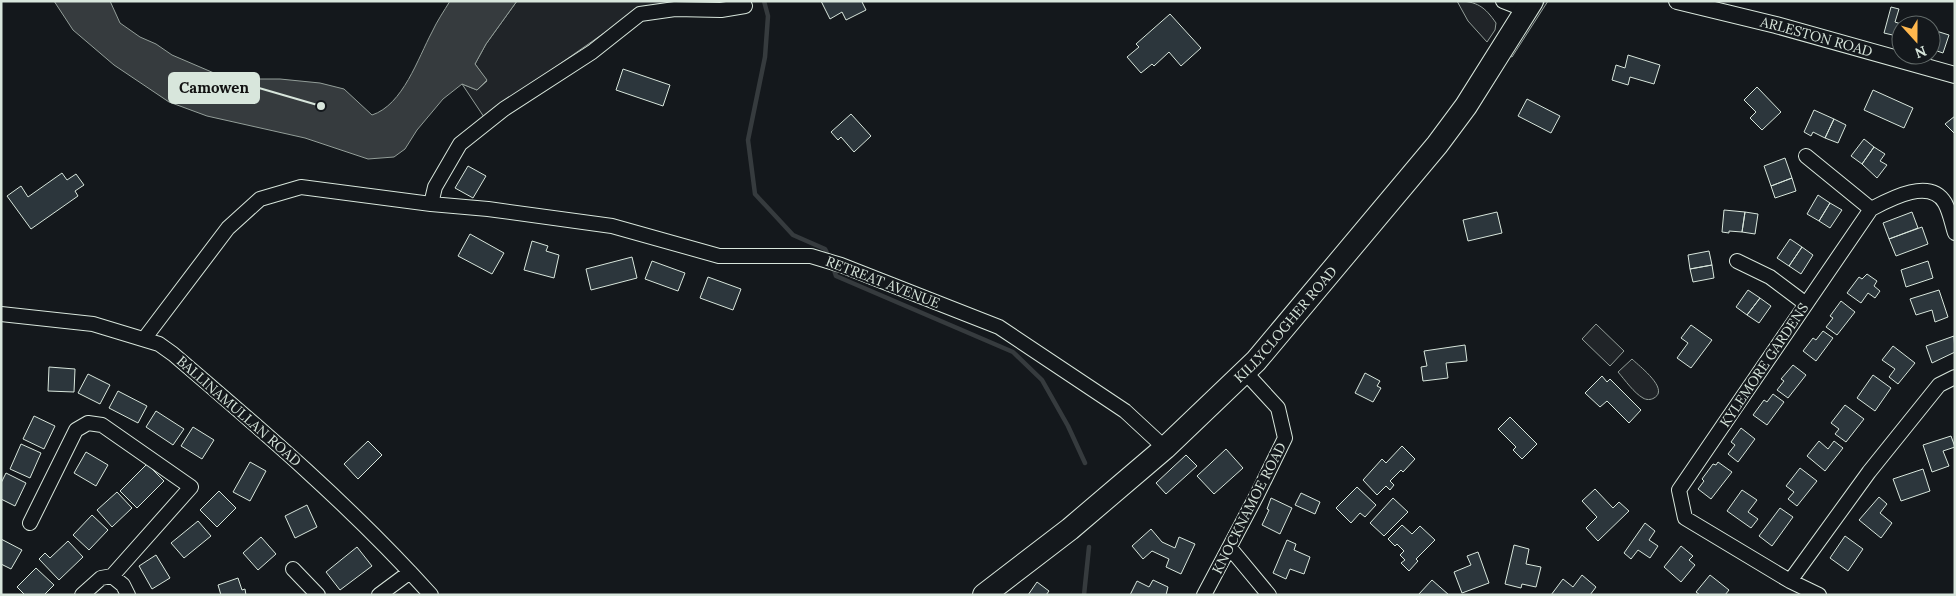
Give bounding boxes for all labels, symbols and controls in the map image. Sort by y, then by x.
street label: ARLESTON ROAD [1758,12,1875,61]
north arrow [1891,15,1941,65]
text: N [1912,42,1929,63]
callout: Camowen [169,73,259,103]
text: Camowen [179,78,249,97]
street label: RETREAT AVENUE [823,252,943,312]
street label: KILLYCLOGHER ROAD [1230,262,1341,386]
street label: KYLEMORE GARDENS [1716,299,1812,431]
street label: BALLINAMULLAN ROAD [173,352,305,470]
street label: KNOCKNAMOE ROAD [1208,439,1290,577]

